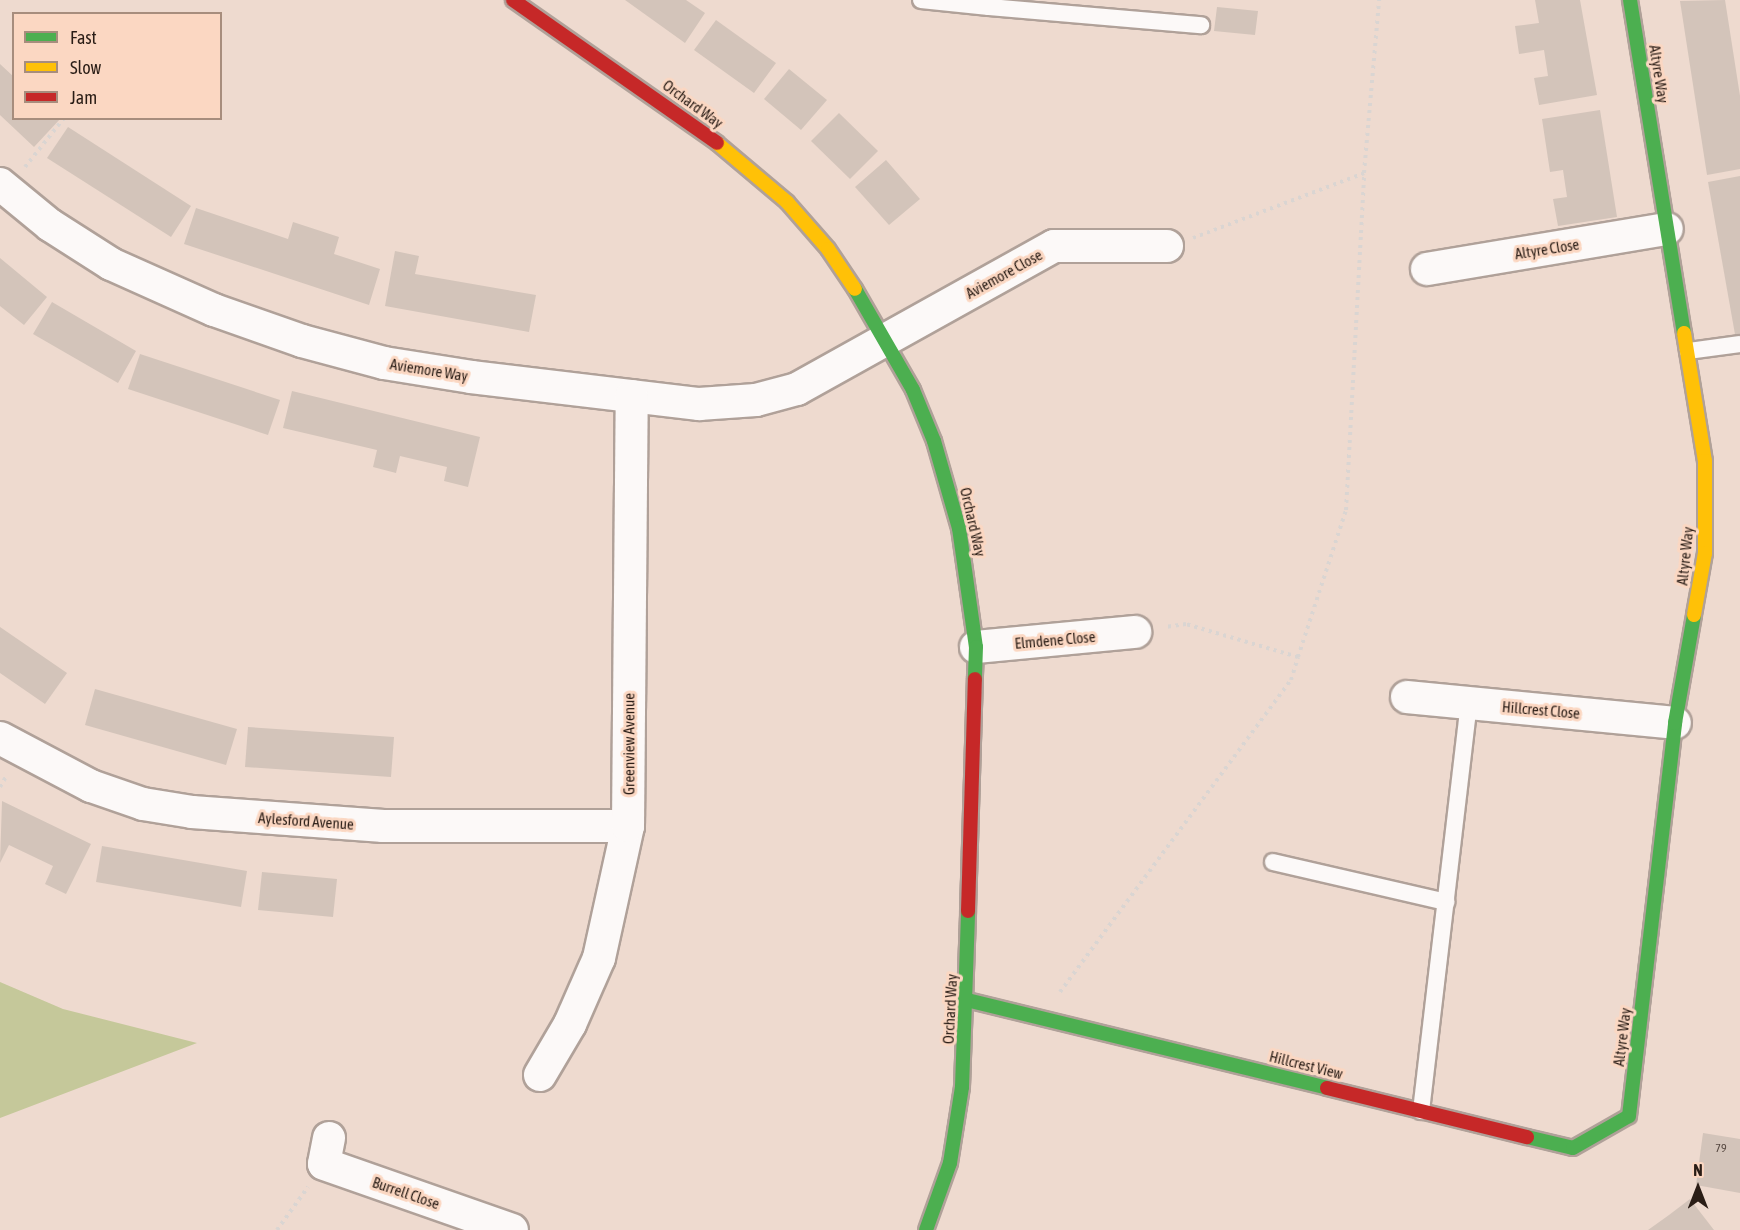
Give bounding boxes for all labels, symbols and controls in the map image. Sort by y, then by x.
legend [12,12,222,120]
text: Fast [70,27,97,48]
street label: Altyre Way [1646,44,1672,104]
text: Slow [70,57,101,78]
street label: Orchard Way [659,76,727,132]
text: Jam [70,87,97,108]
street label: Altyre Close [1514,235,1580,263]
street label: Aviemore Close [963,246,1045,302]
street label: Aviemore Way [389,355,469,385]
street label: Orchard Way [956,486,990,558]
street label: Altyre Way [1673,526,1697,586]
street label: Elmdene Close [1014,628,1096,652]
street label: Greenview Avenue [620,693,638,795]
street label: Hillcrest Close [1501,698,1581,722]
street label: Aylesford Avenue [258,809,354,833]
street label: Orchard Way [939,973,961,1045]
street label: Altyre Way [1609,1007,1635,1067]
street label: Hillcrest View [1268,1047,1344,1083]
house number: 79 [1715,1142,1727,1156]
north arrow [1668,1158,1728,1218]
text: N [1693,1161,1703,1179]
street label: Burrell Close [370,1173,442,1213]

